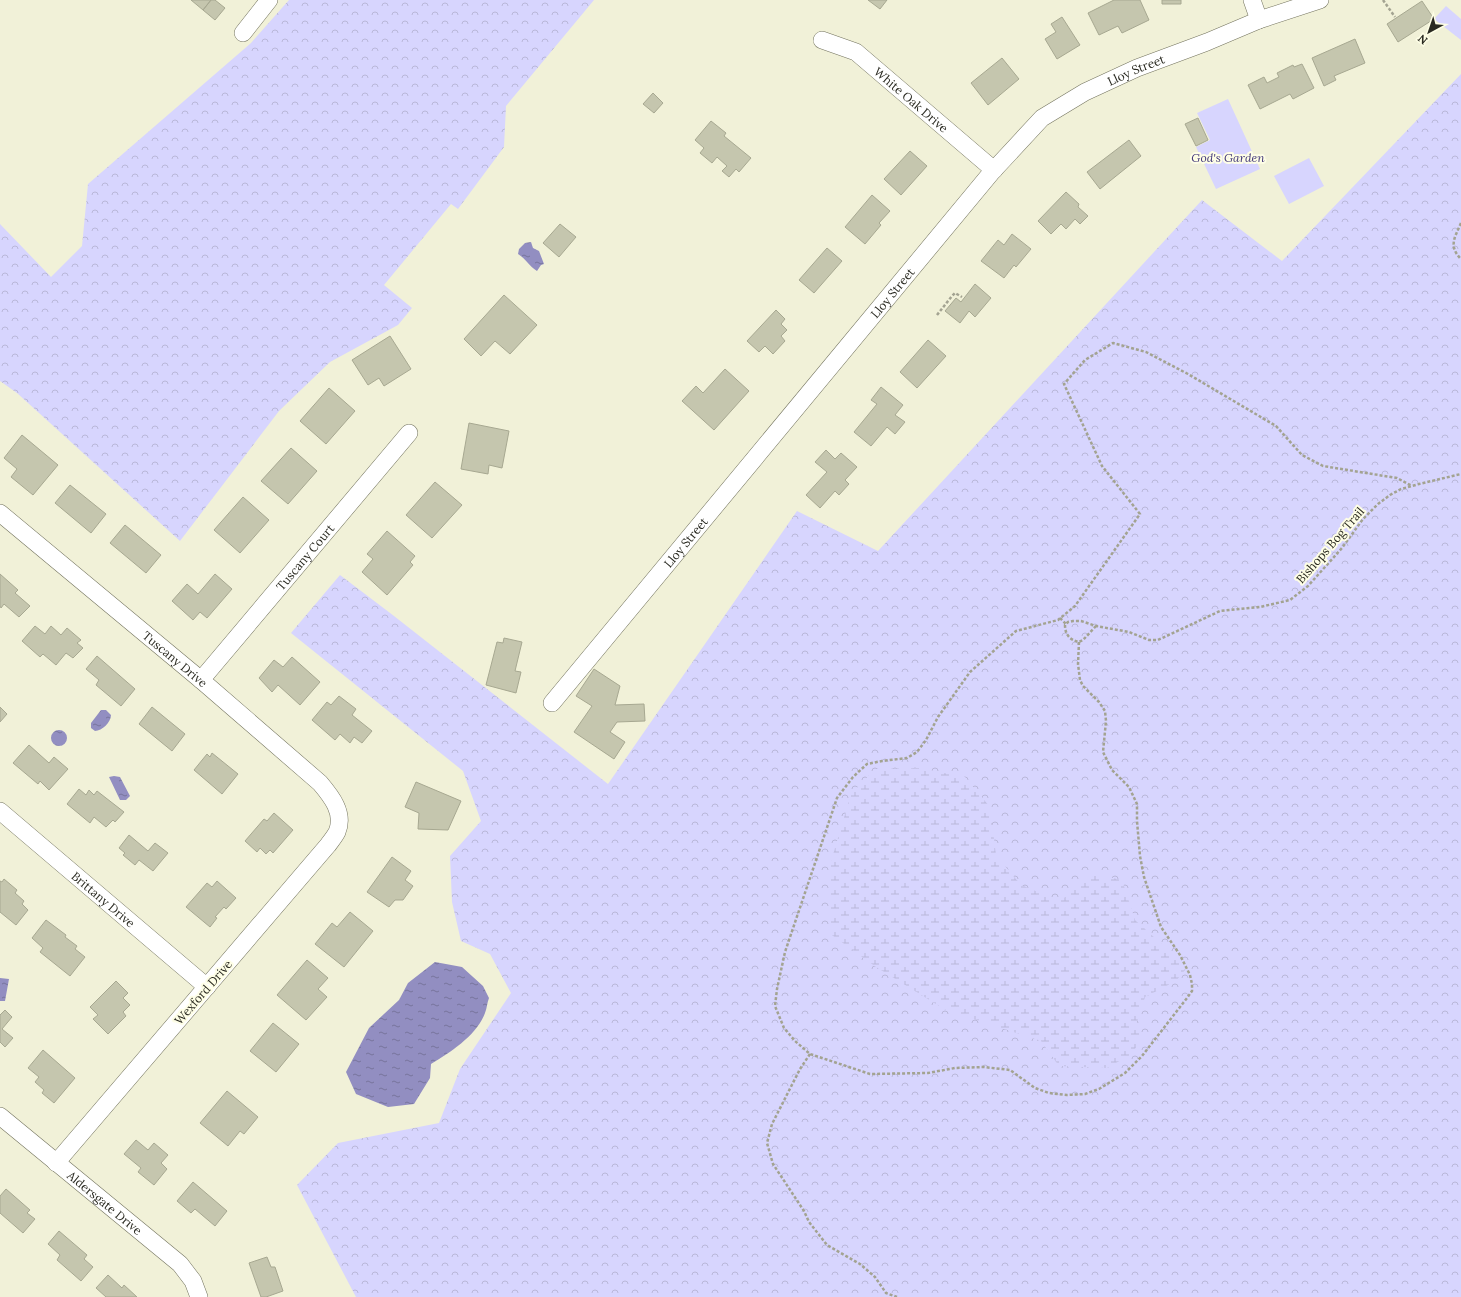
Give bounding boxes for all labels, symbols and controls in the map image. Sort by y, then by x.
north arrow [1409,12,1449,52]
text: N [1414,31,1430,48]
street label: Lloy Street [1105,51,1167,88]
street label: White Oak Drive [871,64,952,136]
park label: God's Garden [1191,150,1265,165]
street label: Lloy Street [867,264,917,321]
street label: Bishops Bog Trail [1293,504,1367,586]
street label: Lloy Street [660,514,711,570]
street label: Tuscany Court [273,520,337,593]
street label: Tuscany Drive [140,628,211,690]
street label: Brittany Drive [69,868,139,931]
street label: Wexford Drive [171,956,235,1027]
street label: Aldersgate Drive [64,1167,146,1238]

